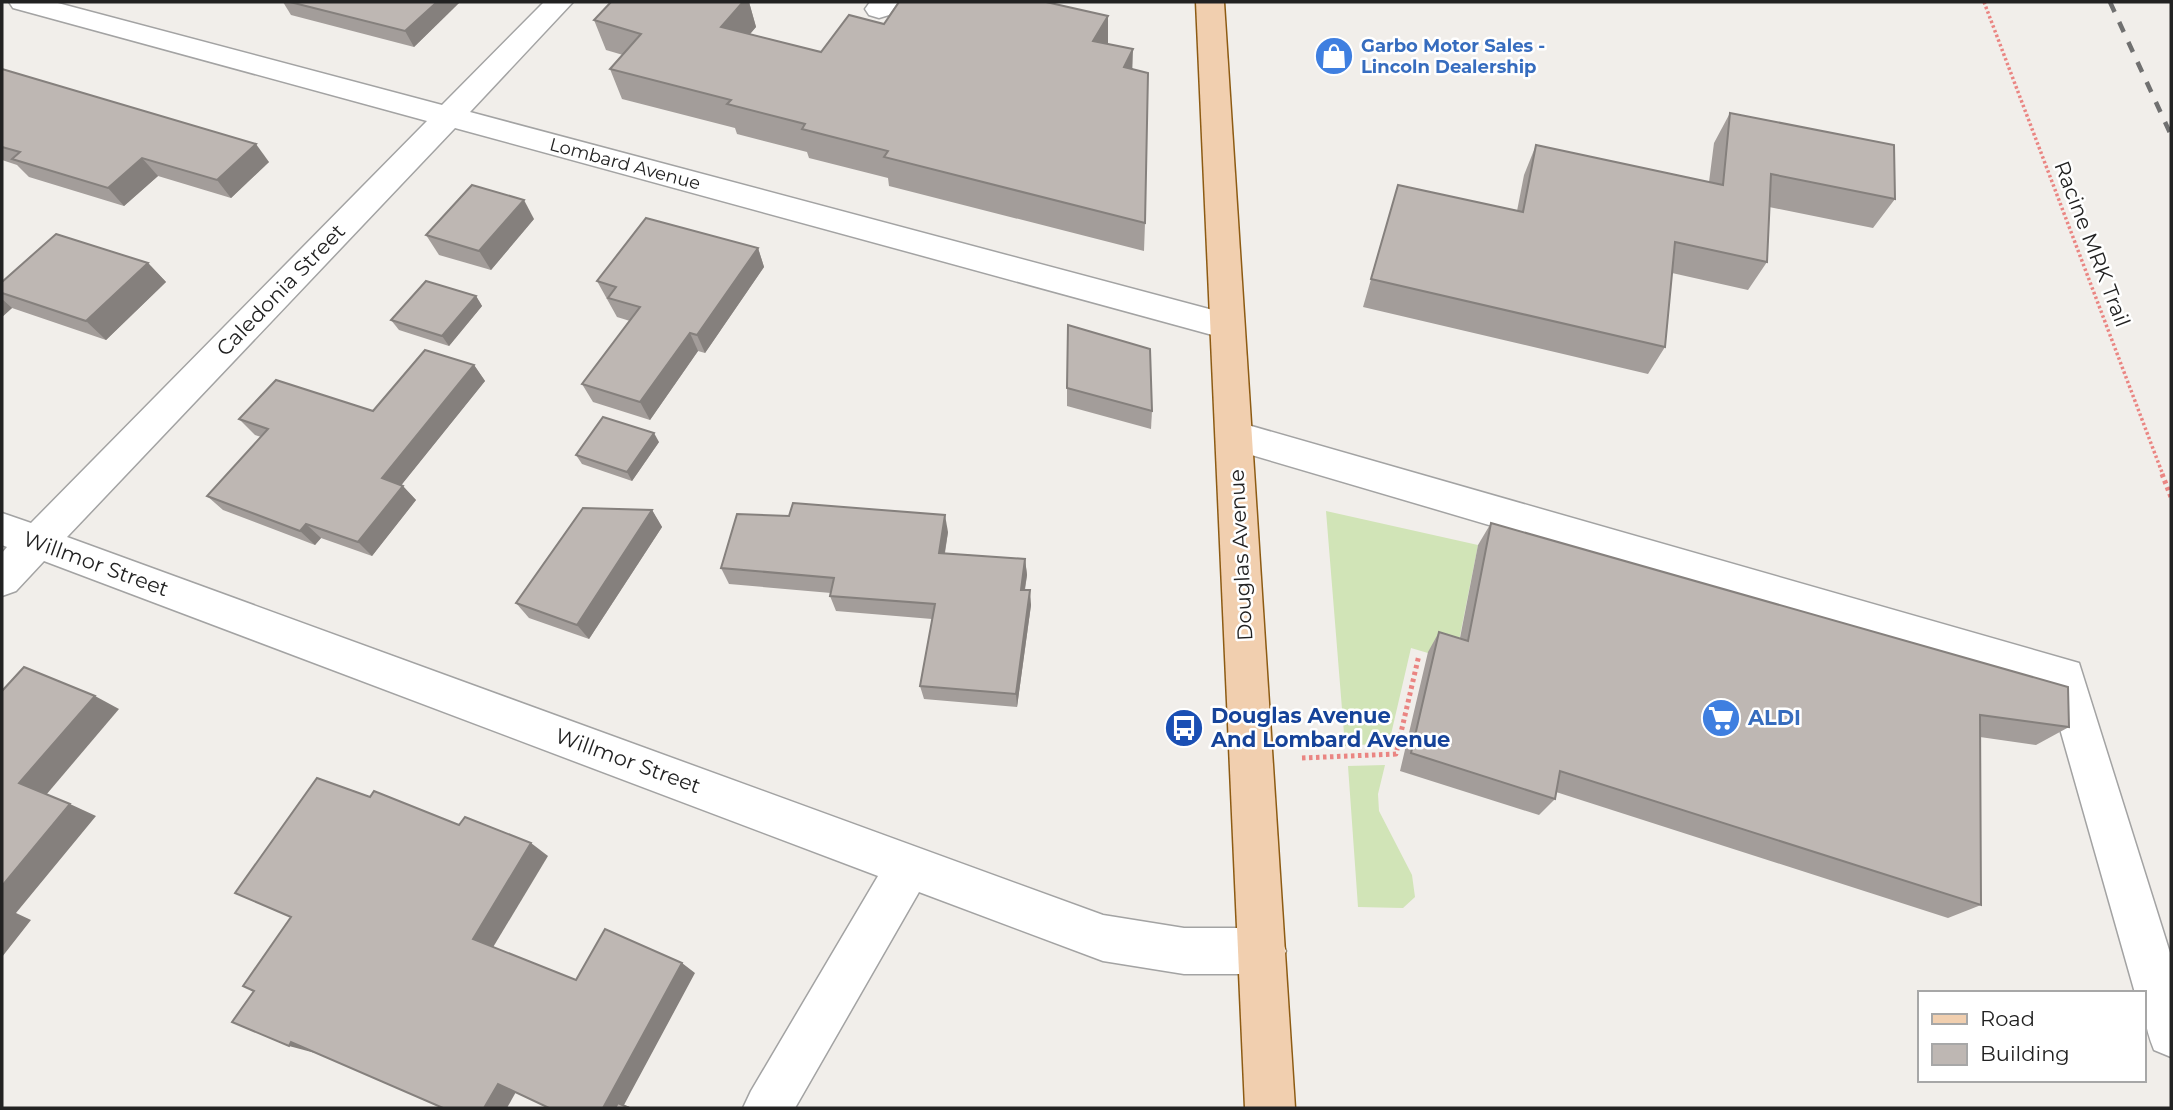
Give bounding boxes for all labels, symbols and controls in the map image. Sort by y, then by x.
shop icon: Garbo Motor Sales - Lincoln Dealership [1313,35,1355,77]
place label: Garbo Motor Sales - Lincoln Dealership [1361,35,1545,78]
street label: Lombard Avenue [547,133,703,195]
street label: Racine MRK Trail [2049,157,2136,330]
street label: Caledonia Street [211,218,350,361]
street label: Douglas Avenue [1224,468,1257,642]
street label: Willmor Street [20,526,172,601]
supermarket icon: ALDI [1700,697,1742,739]
place label: Douglas Avenue And Lombard Avenue [1210,703,1450,752]
place label: ALDI [1747,705,1801,730]
bus stop icon: Douglas Avenue And Lombard Avenue [1163,707,1205,749]
street label: Willmor Street [552,723,704,798]
legend [1918,991,2145,1082]
text: Road [1980,1006,2035,1031]
text: Building [1980,1041,2070,1066]

